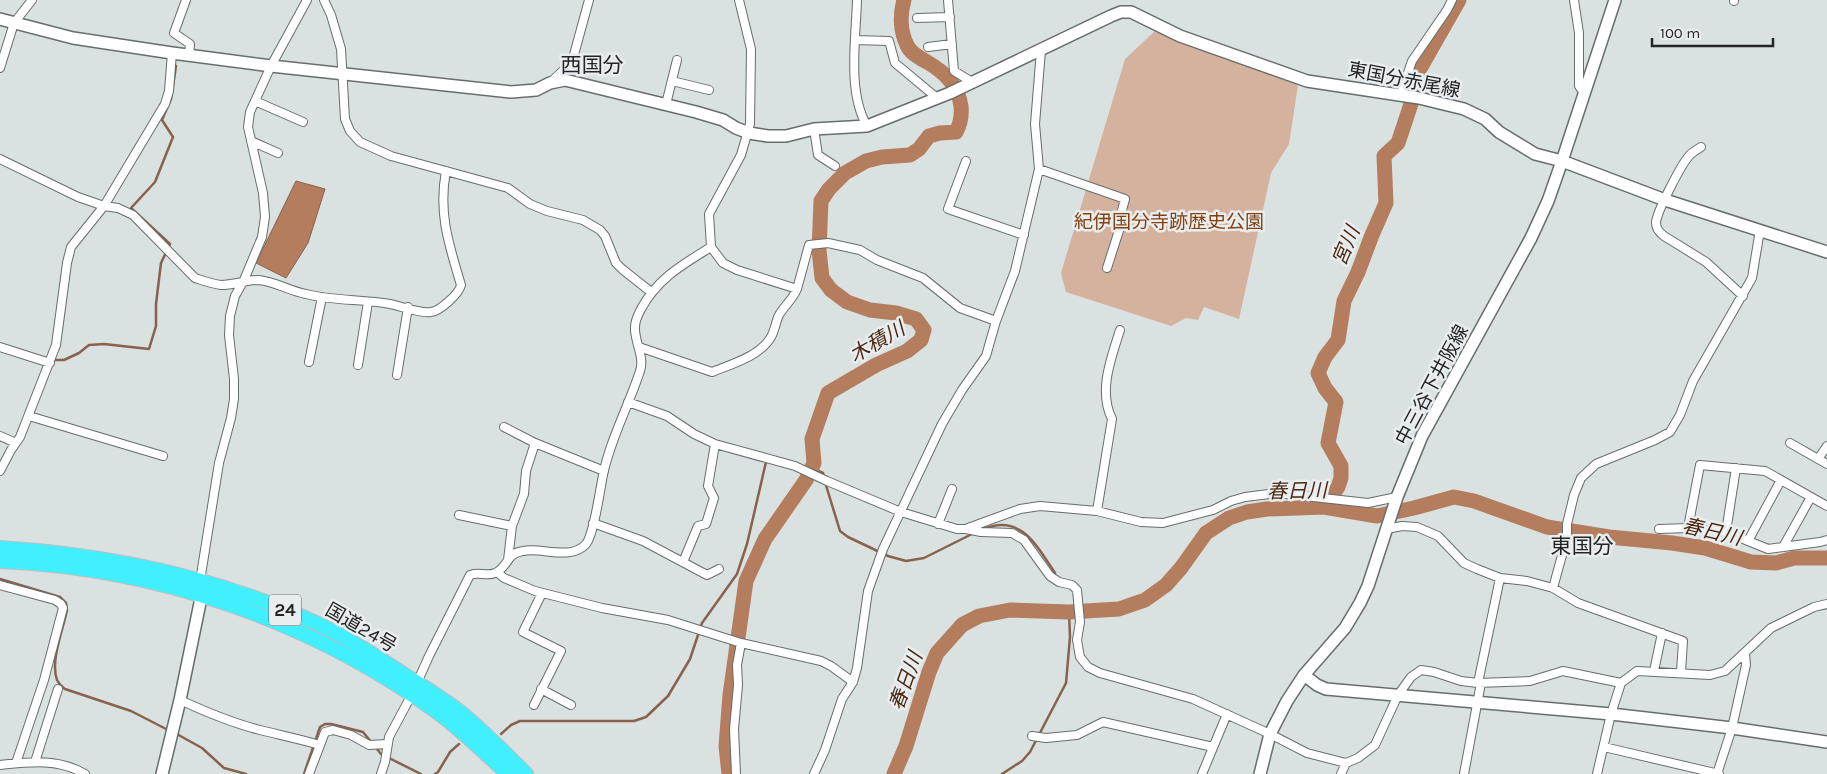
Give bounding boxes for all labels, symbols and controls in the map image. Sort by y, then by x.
scale bar [1652,15,1773,47]
text: 100 m [1660,24,1700,42]
district label: 西国分 [561,53,624,77]
street label: 東国分赤尾線 [1346,58,1462,102]
park label: 紀伊国分寺跡歴史公園 [1074,211,1264,233]
water label: 宮川 [1328,221,1365,269]
water label: 木積川 [845,316,910,367]
street label: 中三谷下井阪線 [1391,321,1473,449]
water label: 春日川 [1267,479,1329,503]
water label: 春日川 [1680,514,1746,550]
district label: 東国分 [1551,534,1614,558]
road number: 24 [269,594,301,626]
street label: 国道24号 [321,599,401,657]
water label: 春日川 [885,647,928,713]

